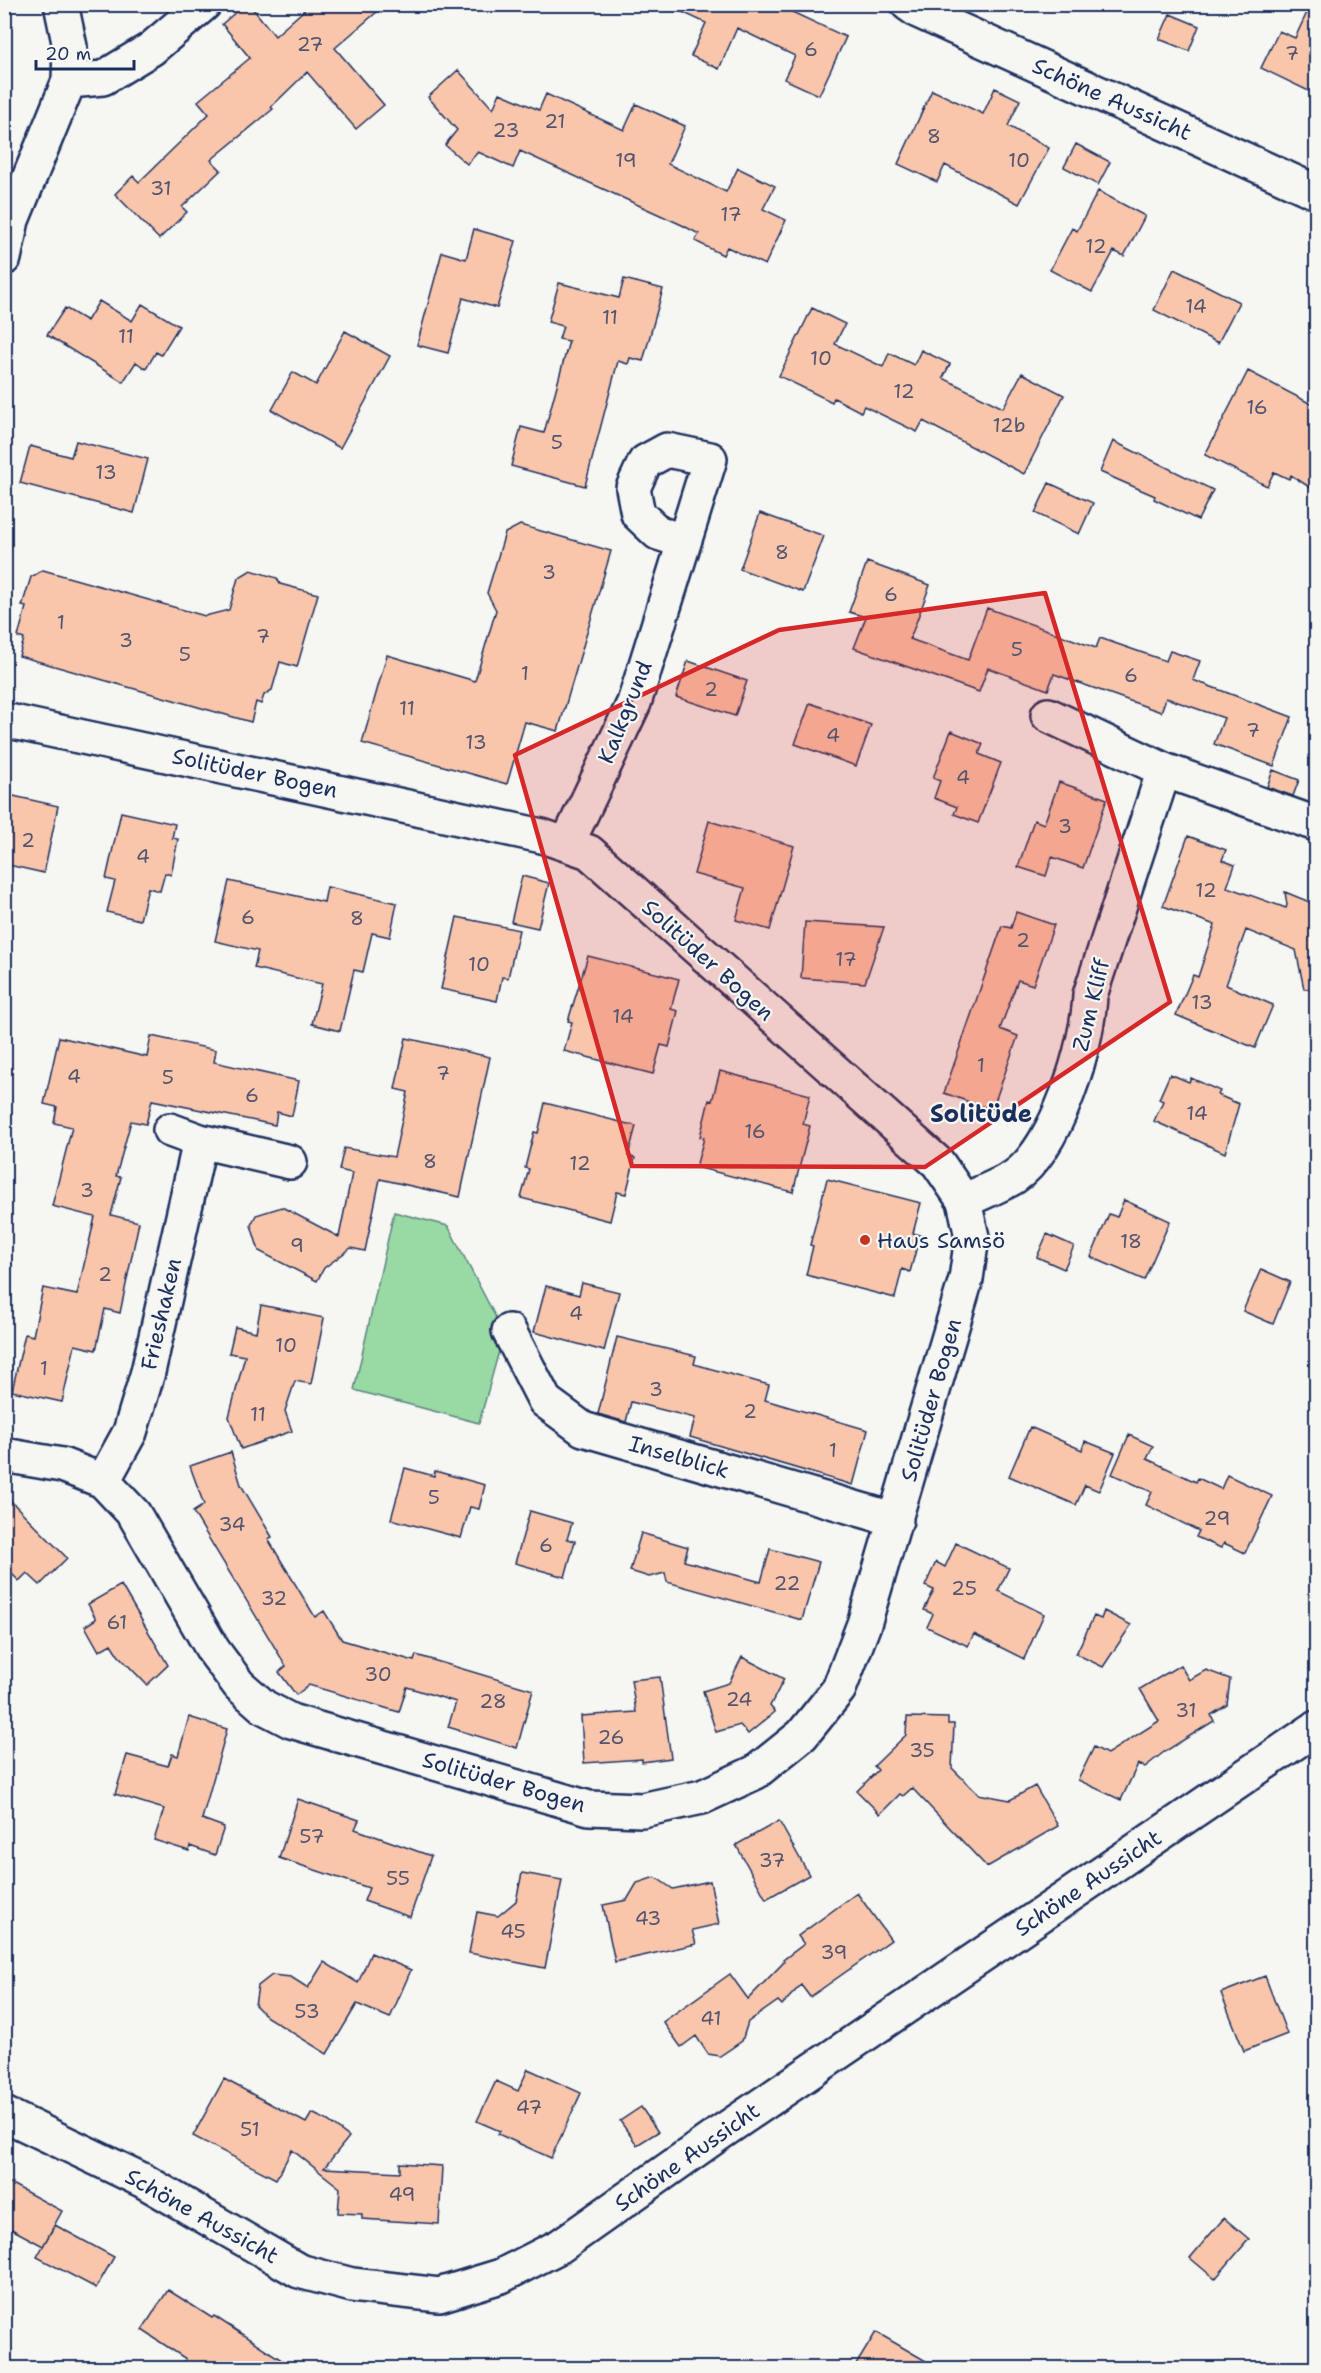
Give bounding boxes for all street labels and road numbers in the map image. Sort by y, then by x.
street label: Schöne Aussicht [1028,51,1196,147]
street label: Kalkgrund [591,656,659,768]
street label: Solitüder Bogen [170,741,340,805]
street label: Solitüder Bogen [636,893,780,1027]
street label: Zum Kliff [1066,955,1117,1054]
street label: Frieshaken [134,1255,188,1373]
street label: Solitüder Bogen [894,1315,968,1485]
street label: Inselblick [625,1429,733,1485]
street label: Solitüder Bogen [419,1745,589,1819]
street label: Schöne Aussicht [1009,1823,1167,1943]
street label: Schöne Aussicht [609,2096,765,2218]
street label: Schöne Aussicht [120,2162,284,2270]

